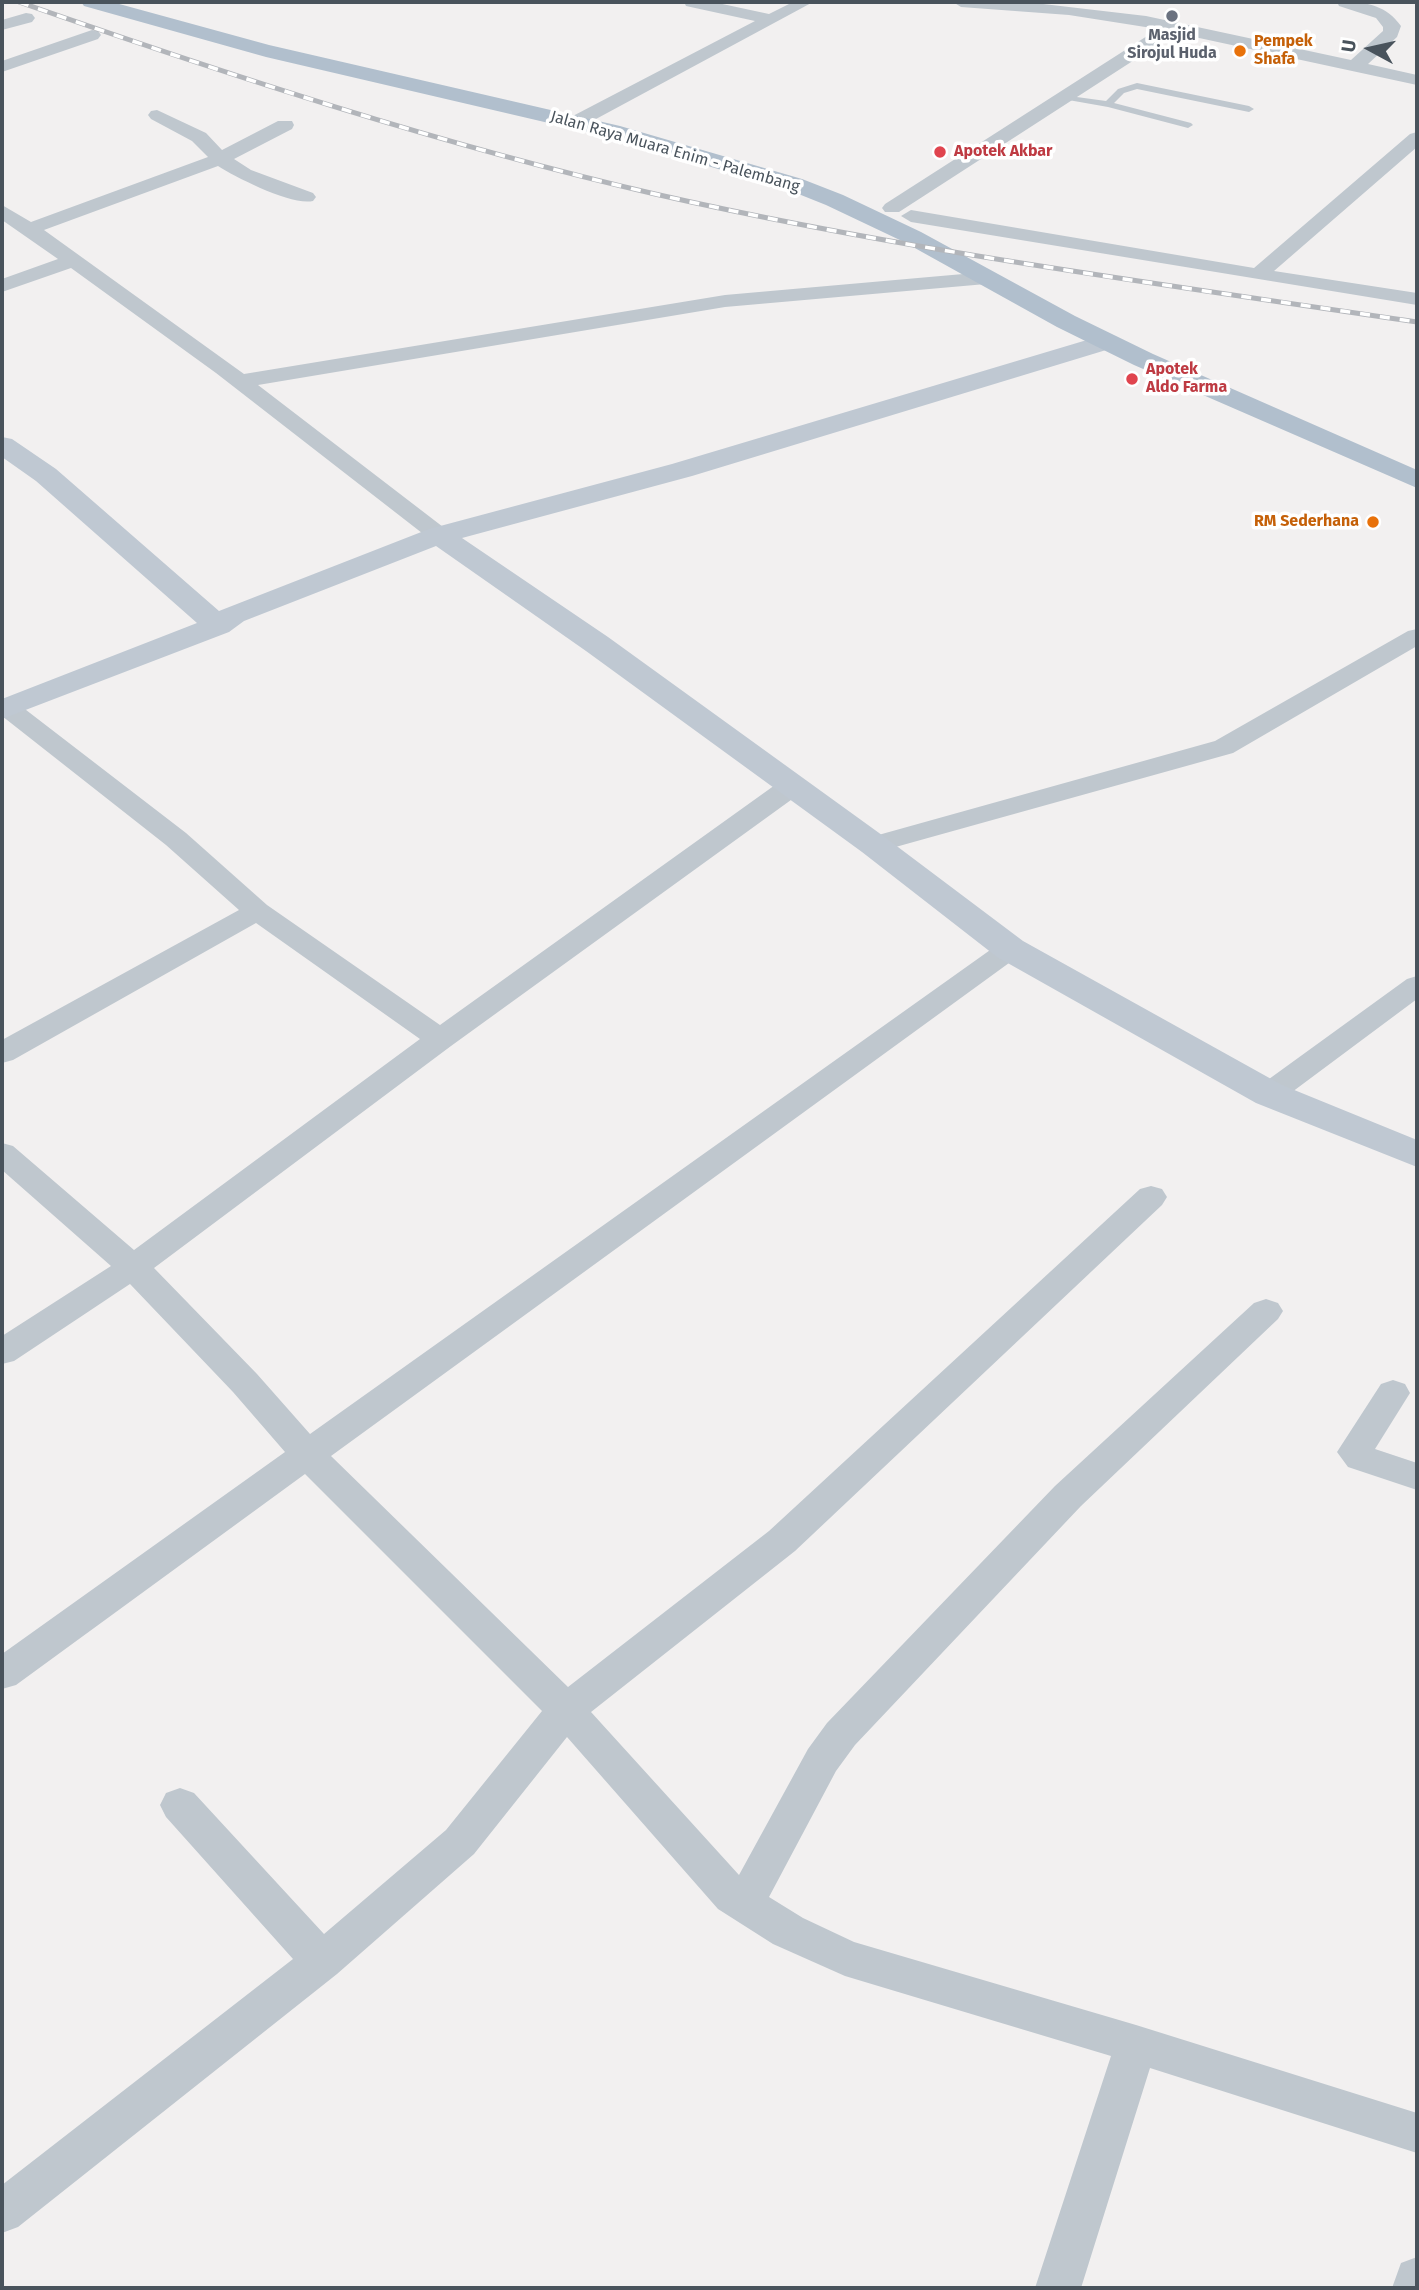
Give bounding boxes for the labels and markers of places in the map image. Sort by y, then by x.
marker: Masjid Sirojul Huda [1164,8,1180,24]
place label: Masjid Sirojul Huda [1127,26,1217,64]
place label: Pempek Shafa [1254,32,1313,70]
marker: Pempek Shafa [1232,43,1248,59]
place label: Apotek Akbar [954,142,1053,162]
marker: Apotek Akbar [932,144,948,160]
place label: Apotek Aldo Farma [1146,360,1227,398]
marker: Apotek Aldo Farma [1124,371,1140,387]
place label: RM Sederhana [1254,512,1359,532]
marker: RM Sederhana [1365,514,1381,530]

